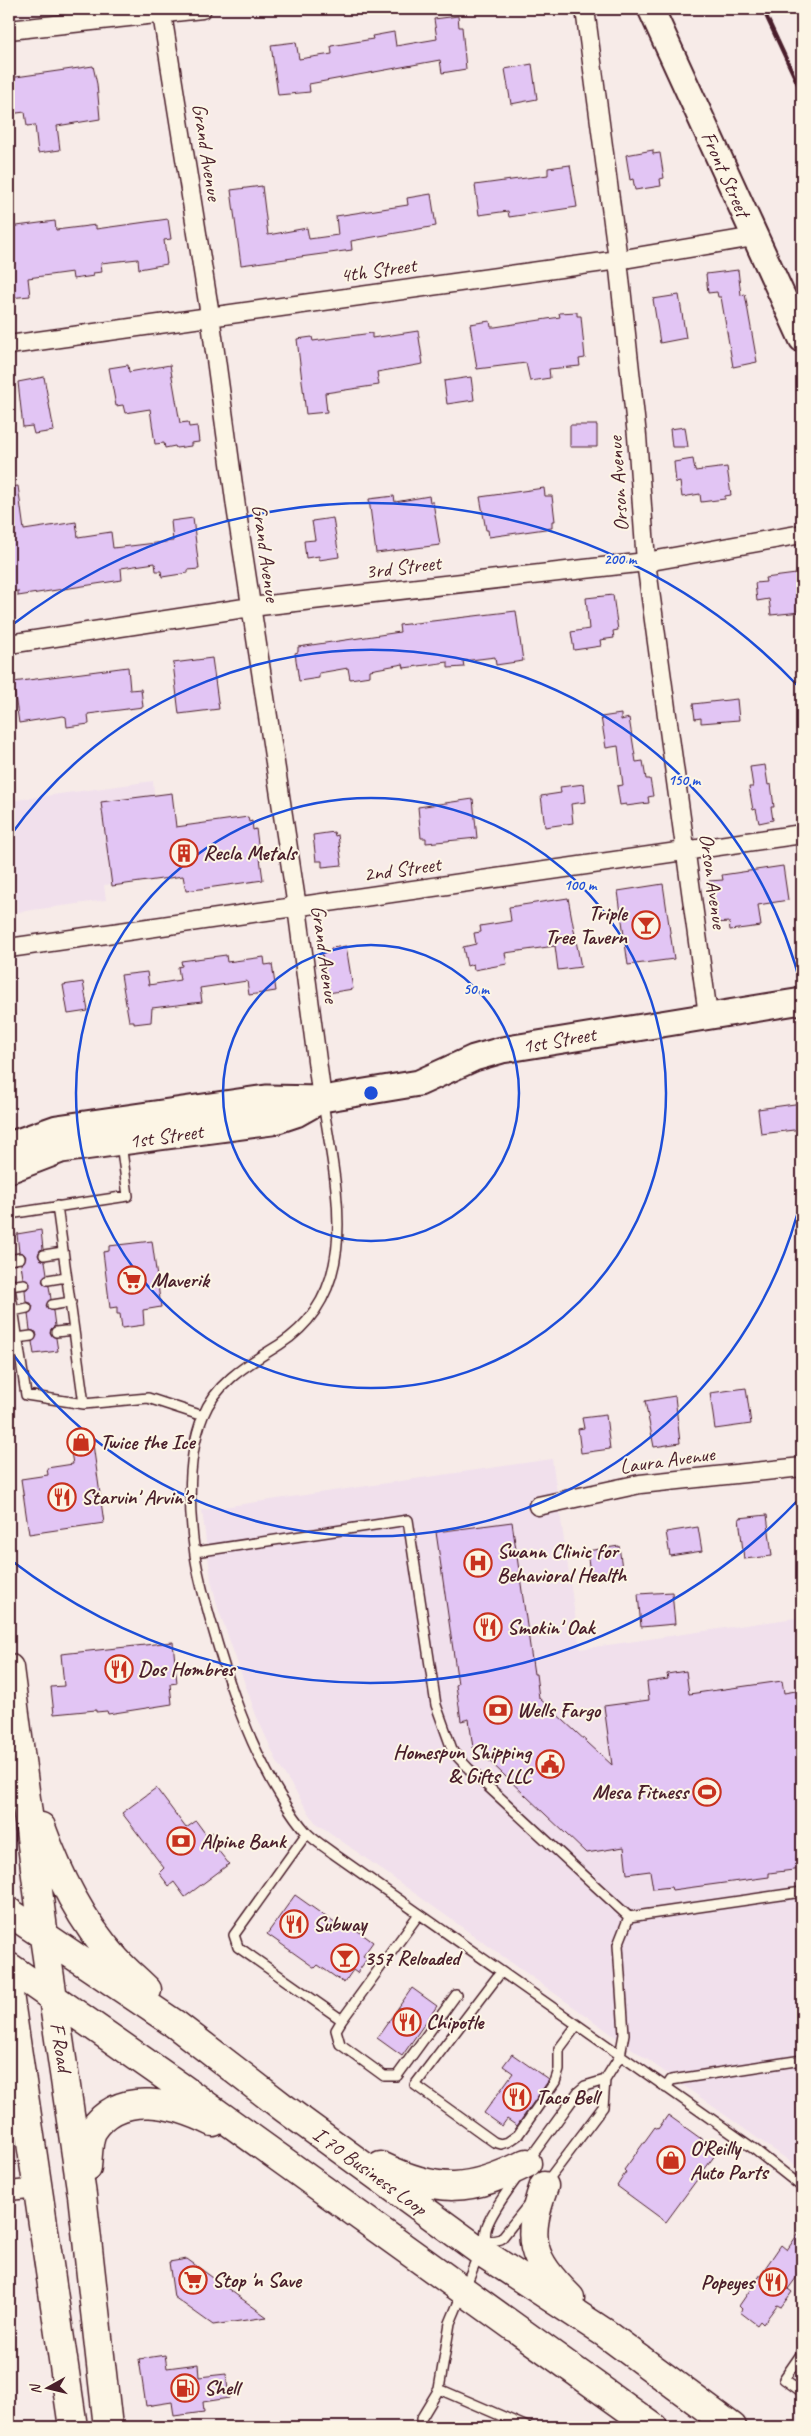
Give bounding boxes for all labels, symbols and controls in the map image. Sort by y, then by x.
street label: Grand Avenue [187,102,228,205]
street label: Front Street [696,127,758,224]
street label: 4th Street [338,252,420,288]
street label: Orson Avenue [602,433,634,533]
street label: Grand Avenue [246,503,286,605]
street label: 3rd Street [364,549,444,585]
text: 200 m [604,550,638,569]
text: 150 m [668,771,702,790]
street label: Orson Avenue [693,832,733,932]
building icon: Recla Metals [169,838,199,868]
place label: Recla Metals [203,840,299,866]
street label: 2nd Street [362,850,444,887]
text: 100 m [564,876,598,895]
place label: Triple Tree Tavern [545,900,629,950]
street label: Grand Avenue [305,904,345,1006]
bar icon: Triple Tree Tavern [631,910,661,940]
text: 50 m [463,980,490,999]
street label: 1st Street [520,1020,600,1059]
centre of rings [362,1084,380,1102]
street label: 1st Street [128,1118,206,1154]
supermarket icon: Maverik [117,1265,147,1295]
place label: Maverik [151,1267,211,1293]
shop icon: Twice the Ice [66,1427,96,1457]
place label: Twice the Ice [100,1429,196,1455]
street label: Laura Avenue [618,1440,717,1480]
restaurant icon: Starvin' Arvin's [47,1482,77,1512]
place label: Starvin' Arvin's [81,1484,195,1510]
place label: Swann Clinic for Behavioral Health [497,1538,627,1588]
hospital icon: Swann Clinic for Behavioral Health [463,1548,493,1578]
restaurant icon: Smokin' Oak [473,1612,503,1642]
place label: Smokin' Oak [507,1614,596,1640]
restaurant icon: Dos Hombres [104,1654,134,1684]
place label: Dos Hombres [138,1656,237,1682]
bank icon: Wells Fargo [483,1695,513,1725]
place label: Wells Fargo [517,1697,602,1723]
place label: Homespun Shipping & Gifts LLC [393,1739,534,1789]
public building icon: Homespun Shipping & Gifts LLC [535,1749,565,1779]
sports icon: Mesa Fitness [692,1777,722,1807]
place label: Mesa Fitness [592,1779,691,1805]
bank icon: Alpine Bank [166,1826,196,1856]
place label: Alpine Bank [200,1828,288,1854]
restaurant icon: Subway [279,1909,309,1939]
place label: Subway [313,1911,369,1937]
bar icon: 357 Reloaded [330,1943,360,1973]
place label: 357 Reloaded [364,1945,463,1971]
restaurant icon: Chipotle [392,2007,422,2037]
place label: Chipotle [426,2009,485,2035]
street label: F Road [44,2021,78,2077]
restaurant icon: Taco Bell [502,2082,532,2112]
place label: Taco Bell [536,2084,603,2110]
street label: I 70 Business Loop [308,2121,433,2222]
place label: O'Reilly Auto Parts [690,2135,770,2185]
shop icon: O'Reilly Auto Parts [656,2145,686,2175]
supermarket icon: Stop 'n Save [178,2265,208,2295]
place label: Stop 'n Save [212,2267,303,2293]
restaurant icon: Popeyes [758,2267,788,2297]
place label: Popeyes [701,2269,757,2296]
north arrow [22,2364,72,2414]
fuel station icon: Shell [170,2373,200,2403]
place label: Shell [204,2375,243,2401]
text: N [26,2382,45,2395]

